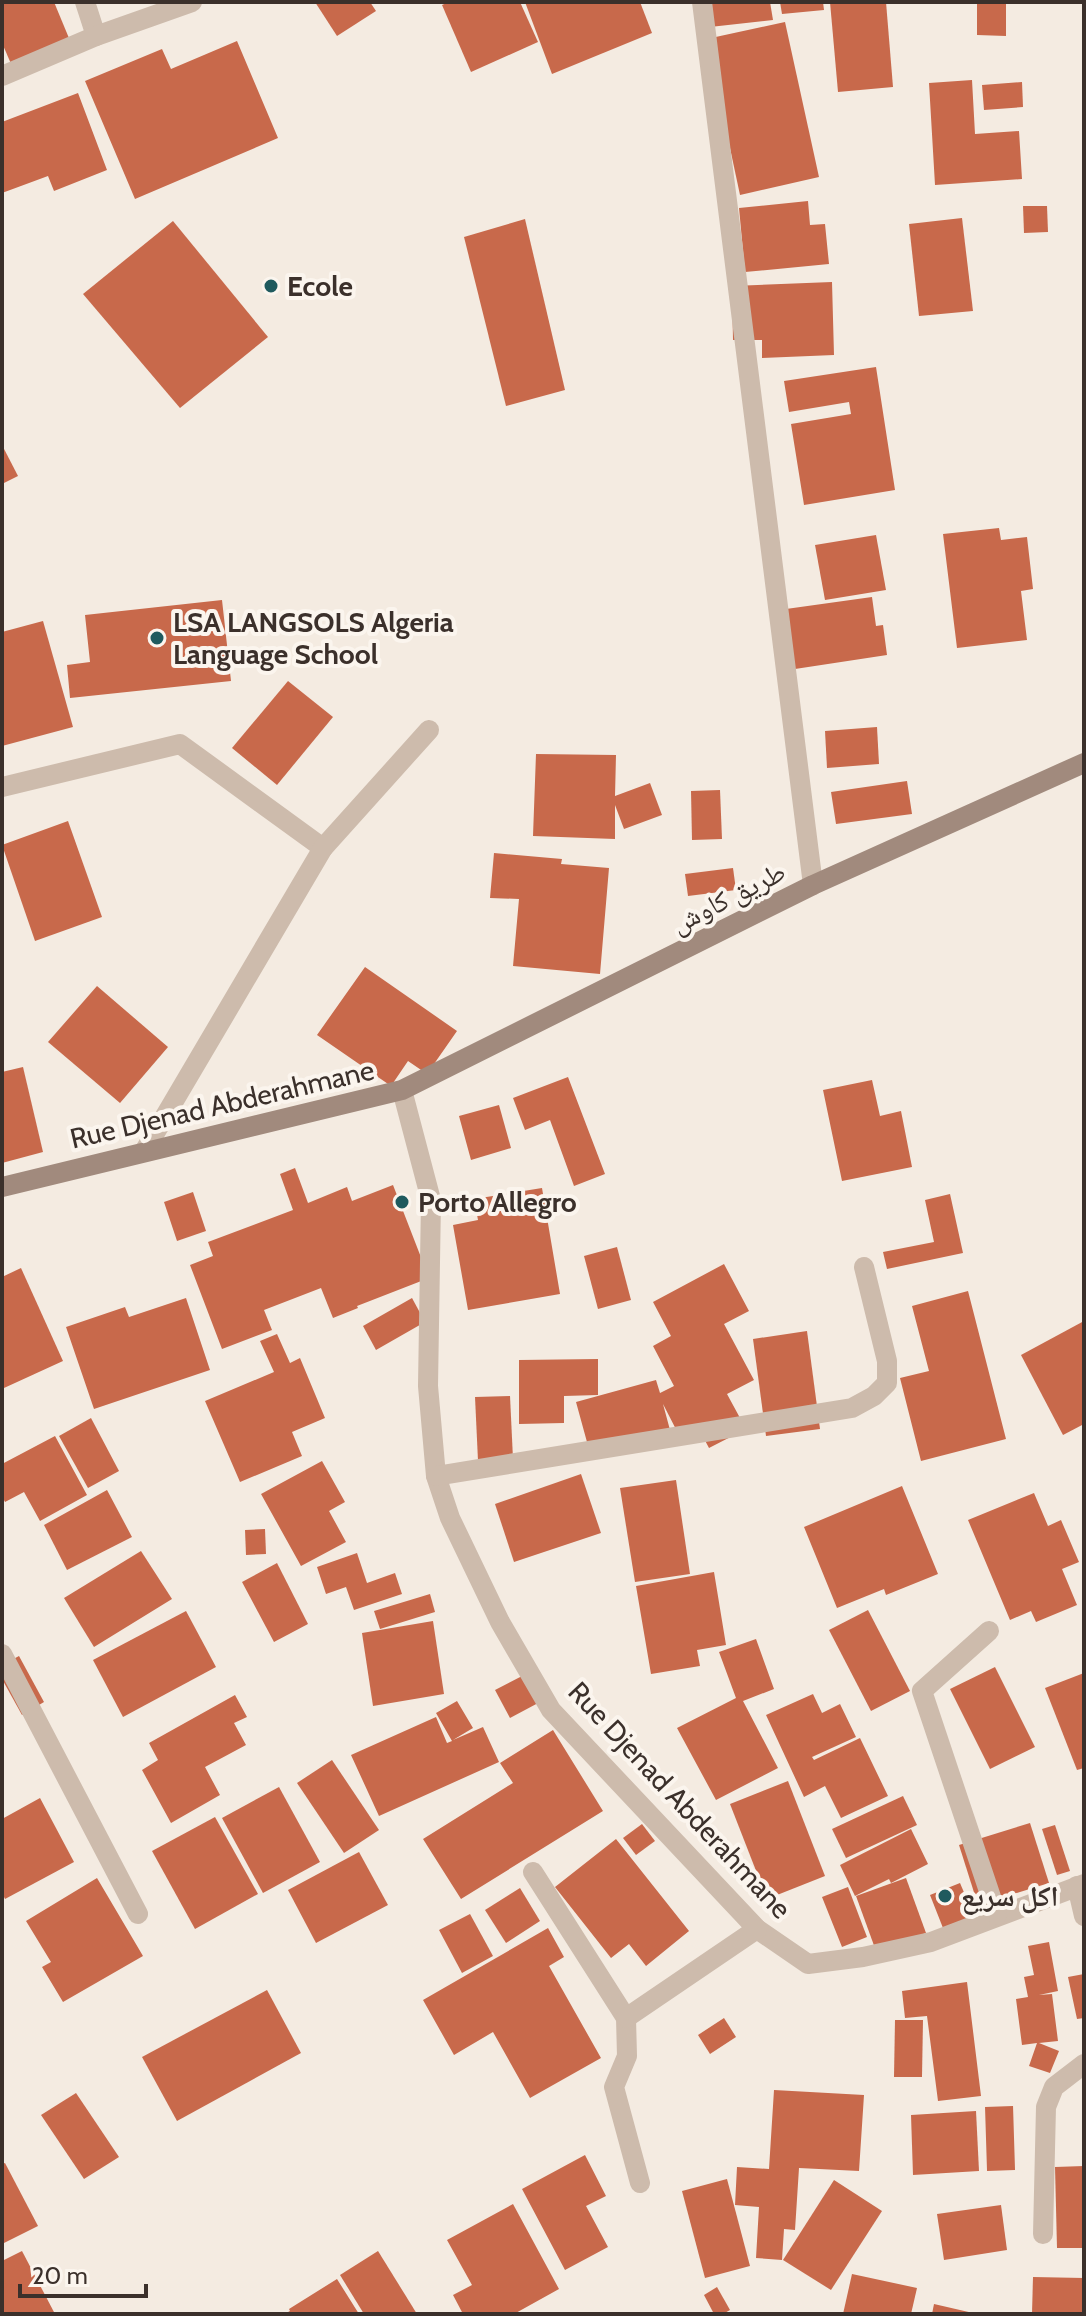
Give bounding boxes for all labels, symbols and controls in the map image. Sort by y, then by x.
place label: Ecole [287,269,353,303]
marker: Ecole [262,277,280,295]
place label: LSA LANGSOLS Algeria Language School [173,605,454,671]
marker: LSA LANGSOLS Algeria Language School [148,629,166,647]
street label: طريق كاوش [665,854,791,941]
street label: Rue Djenad Abderahmane [67,1052,377,1156]
place label: Porto Allegro [418,1185,577,1219]
marker: Porto Allegro [393,1193,411,1211]
street label: Rue Djenad Abderahmane [561,1675,799,1925]
place label: اكل سريع [961,1879,1059,1915]
marker: اكل سريع [936,1887,954,1905]
scale bar [20,2248,146,2298]
text: 20 m [32,2261,88,2290]

